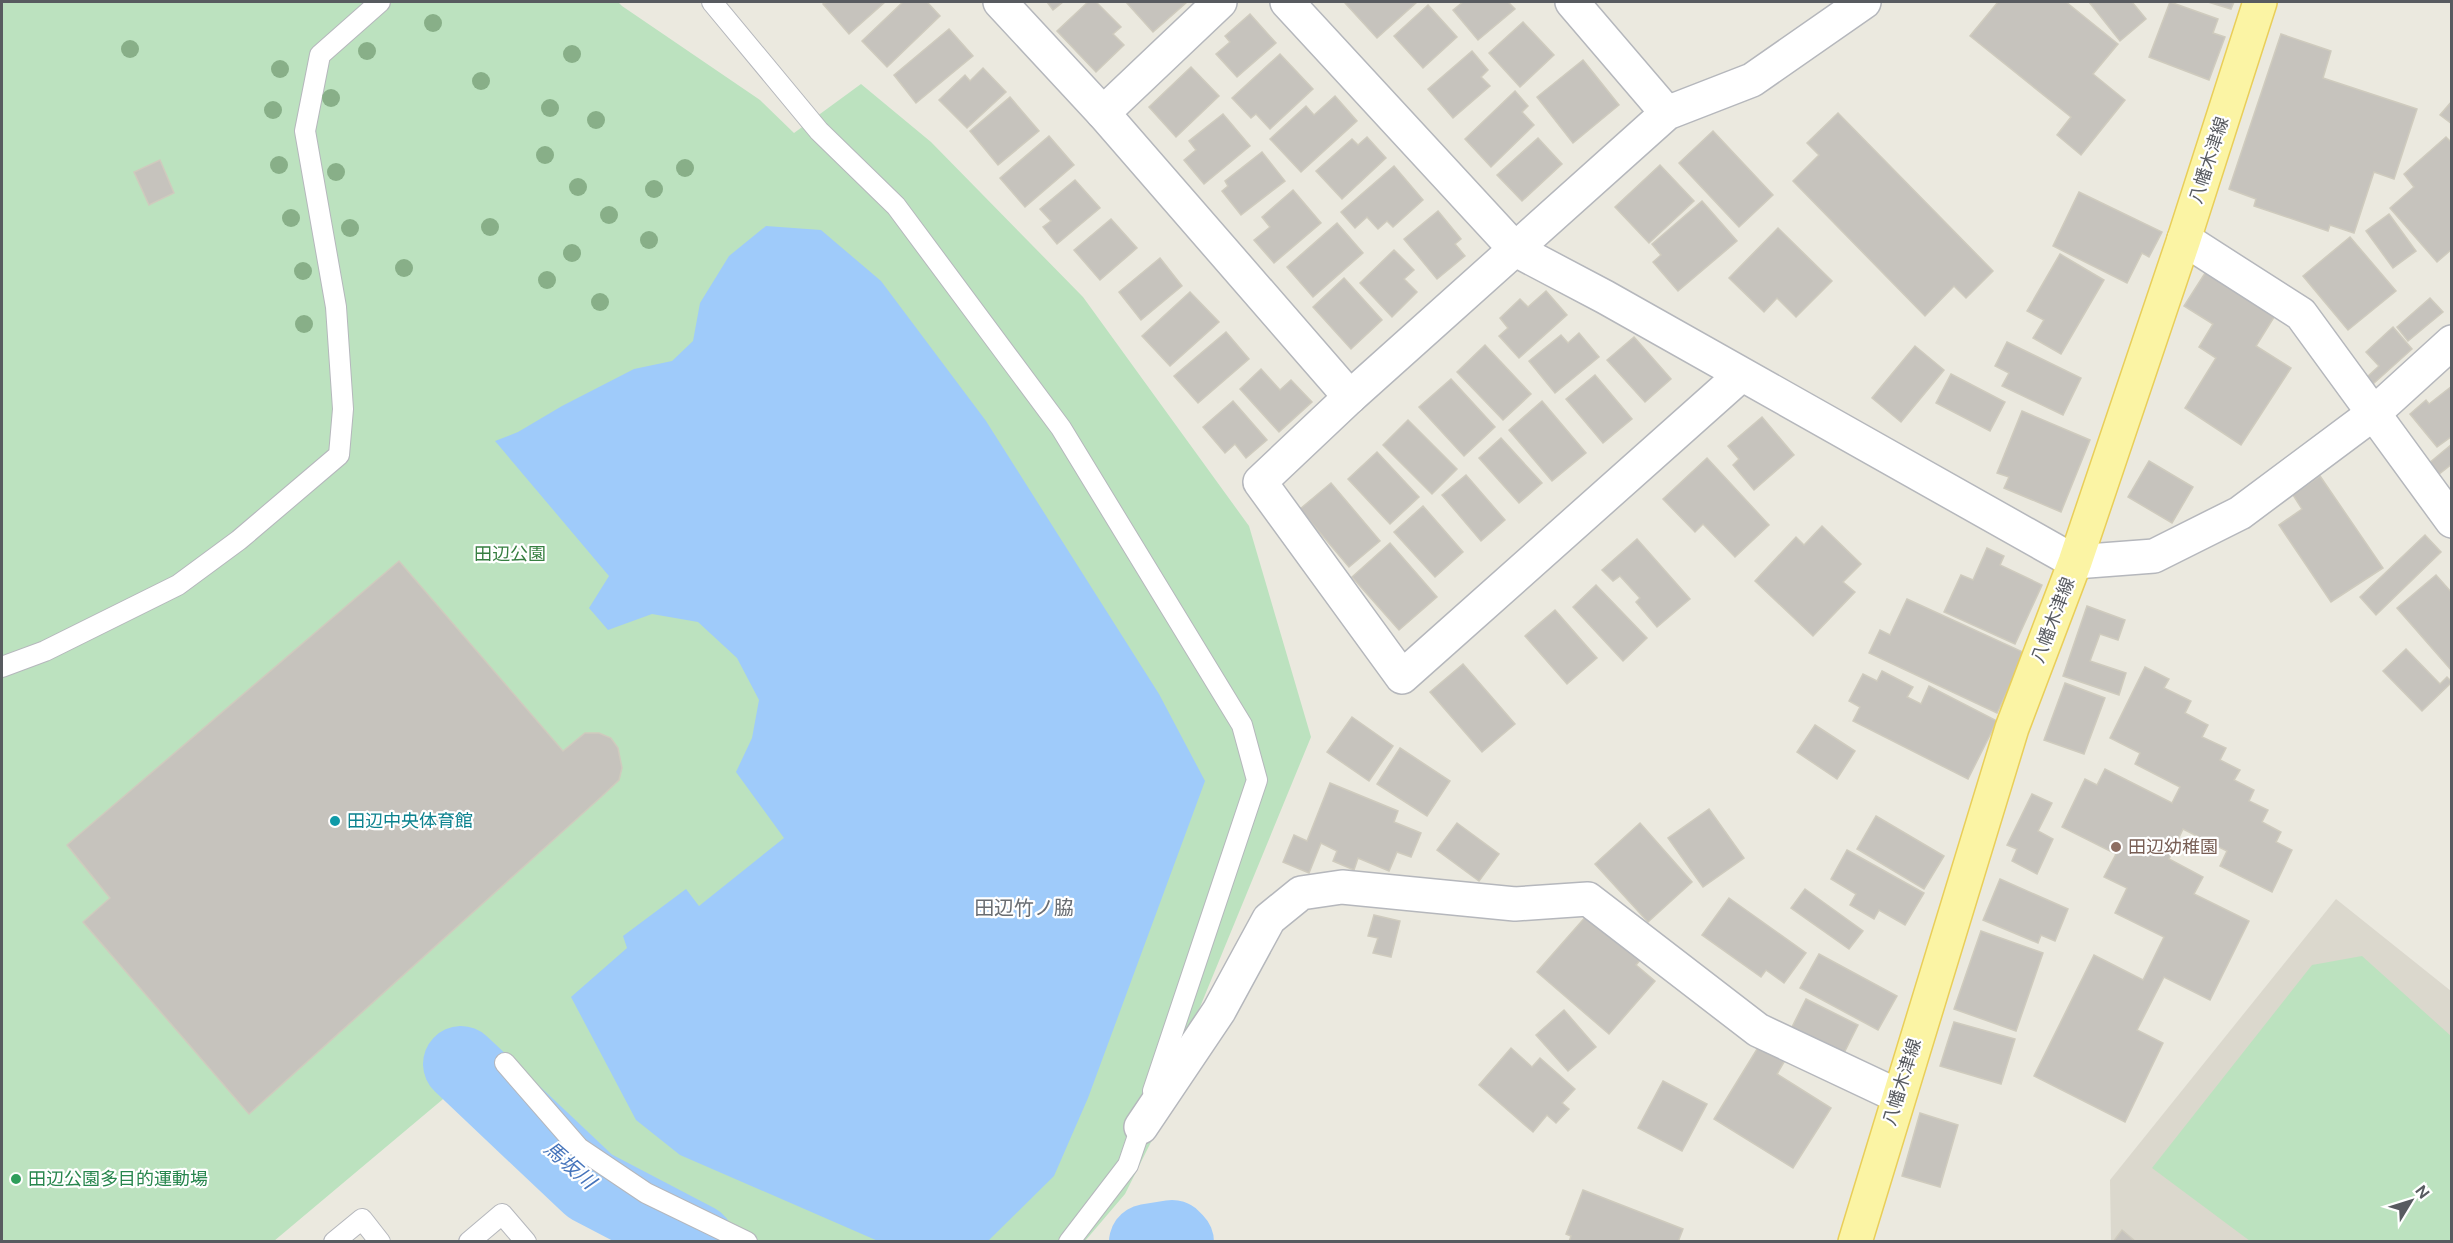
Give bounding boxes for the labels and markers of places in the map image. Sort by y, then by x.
place label: 田辺中央体育館 [347,809,473,833]
marker: 田辺中央体育館 [328,814,342,828]
place label: 田辺幼稚園 [2128,835,2218,859]
marker: 田辺幼稚園 [2109,840,2123,854]
place label: 田辺公園多目的運動場 [28,1167,208,1191]
marker: 田辺公園多目的運動場 [9,1172,23,1186]

